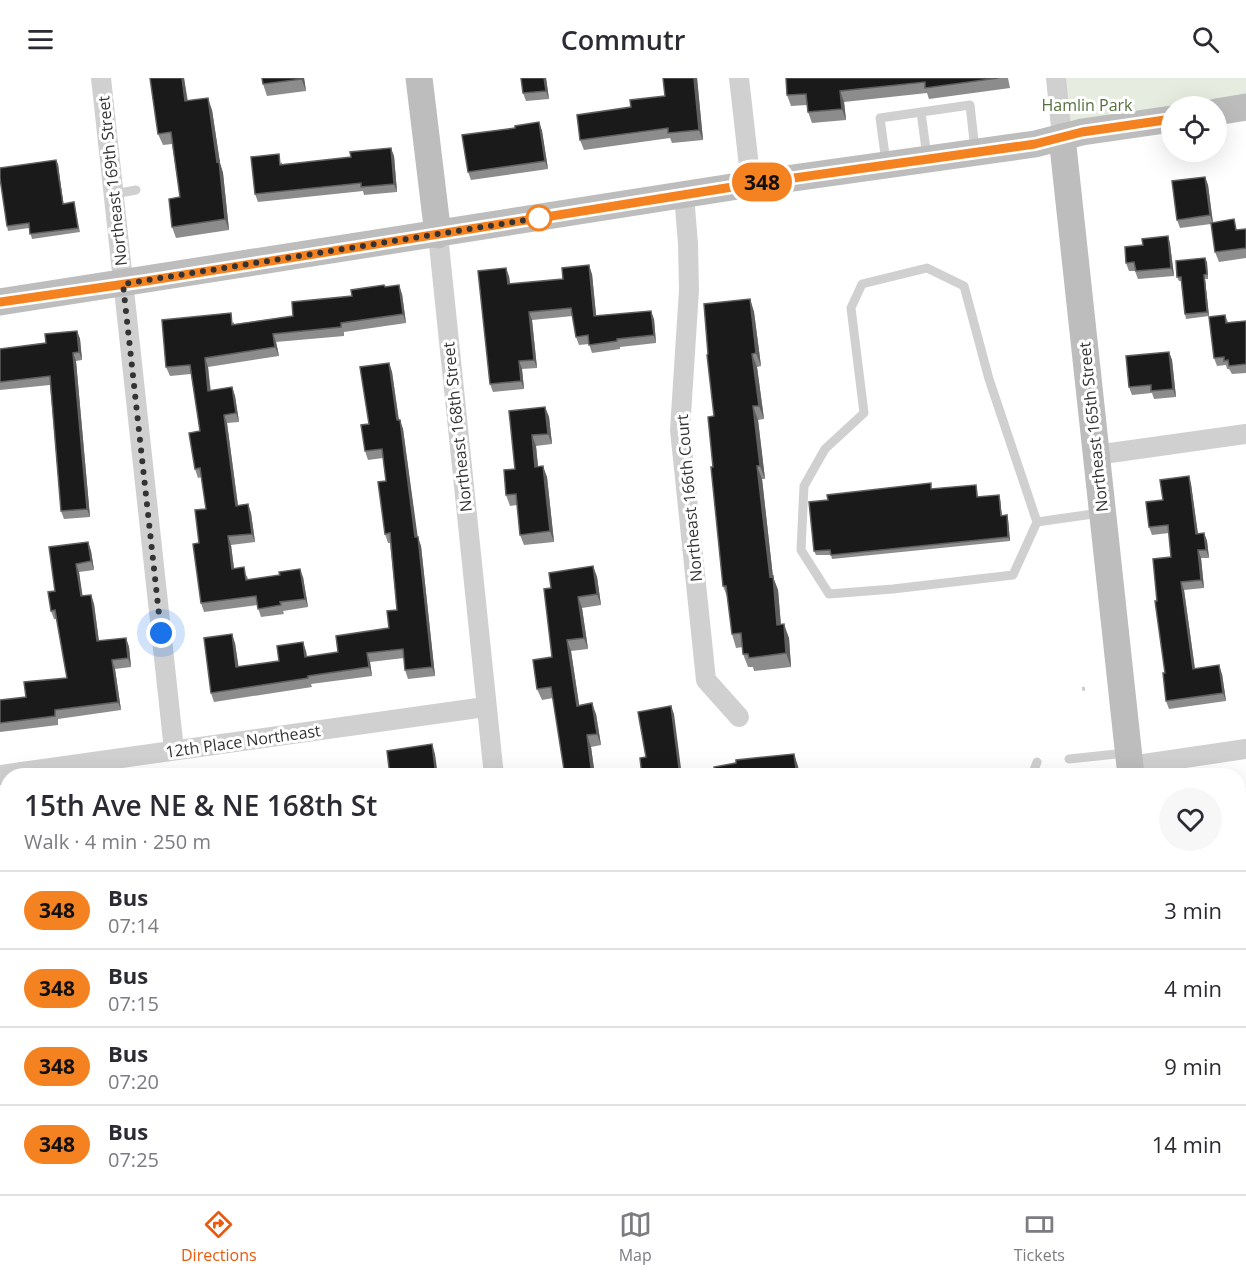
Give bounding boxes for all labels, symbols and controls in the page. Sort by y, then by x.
text: Commutr [561,21,685,58]
icon: menu [24,23,57,56]
icon: search [1189,23,1222,56]
park label: Hamlin Park [1041,94,1133,116]
street label: Northeast 169th Street [92,95,132,267]
map controls [1161,96,1227,162]
button: locate [1161,96,1227,162]
line badge: 348 [728,162,796,202]
text: 348 [744,168,780,196]
unlabelled marker [526,205,552,231]
street label: Northeast 168th Street [437,341,477,513]
street label: Northeast 165th Street [1073,341,1113,513]
street label: Northeast 166th Court [671,413,707,583]
your location [146,618,176,648]
street label: 12th Place Northeast [164,719,322,763]
text: 15th Ave NE & NE 168th St [24,786,377,824]
button: heart [1159,788,1222,851]
text: Walk · 4 min · 250 m [24,828,211,855]
text: Bus [108,882,148,912]
text: 3 min [1164,895,1222,925]
text: 348 [39,896,75,924]
text: 07:14 [108,912,159,939]
text: Bus [108,960,148,990]
text: 4 min [1164,973,1222,1003]
text: 348 [39,974,75,1002]
text: 07:15 [108,990,159,1017]
text: Bus [108,1038,148,1068]
text: 9 min [1164,1051,1222,1081]
text: 348 [39,1052,75,1080]
text: 07:20 [108,1068,159,1095]
text: Bus [108,1116,148,1146]
text: 14 min [1152,1129,1222,1159]
text: 348 [39,1130,75,1158]
text: 07:25 [108,1146,159,1173]
tab: Directions [181,1208,257,1266]
tab: Map [619,1208,652,1266]
tab: Tickets [1014,1208,1065,1266]

